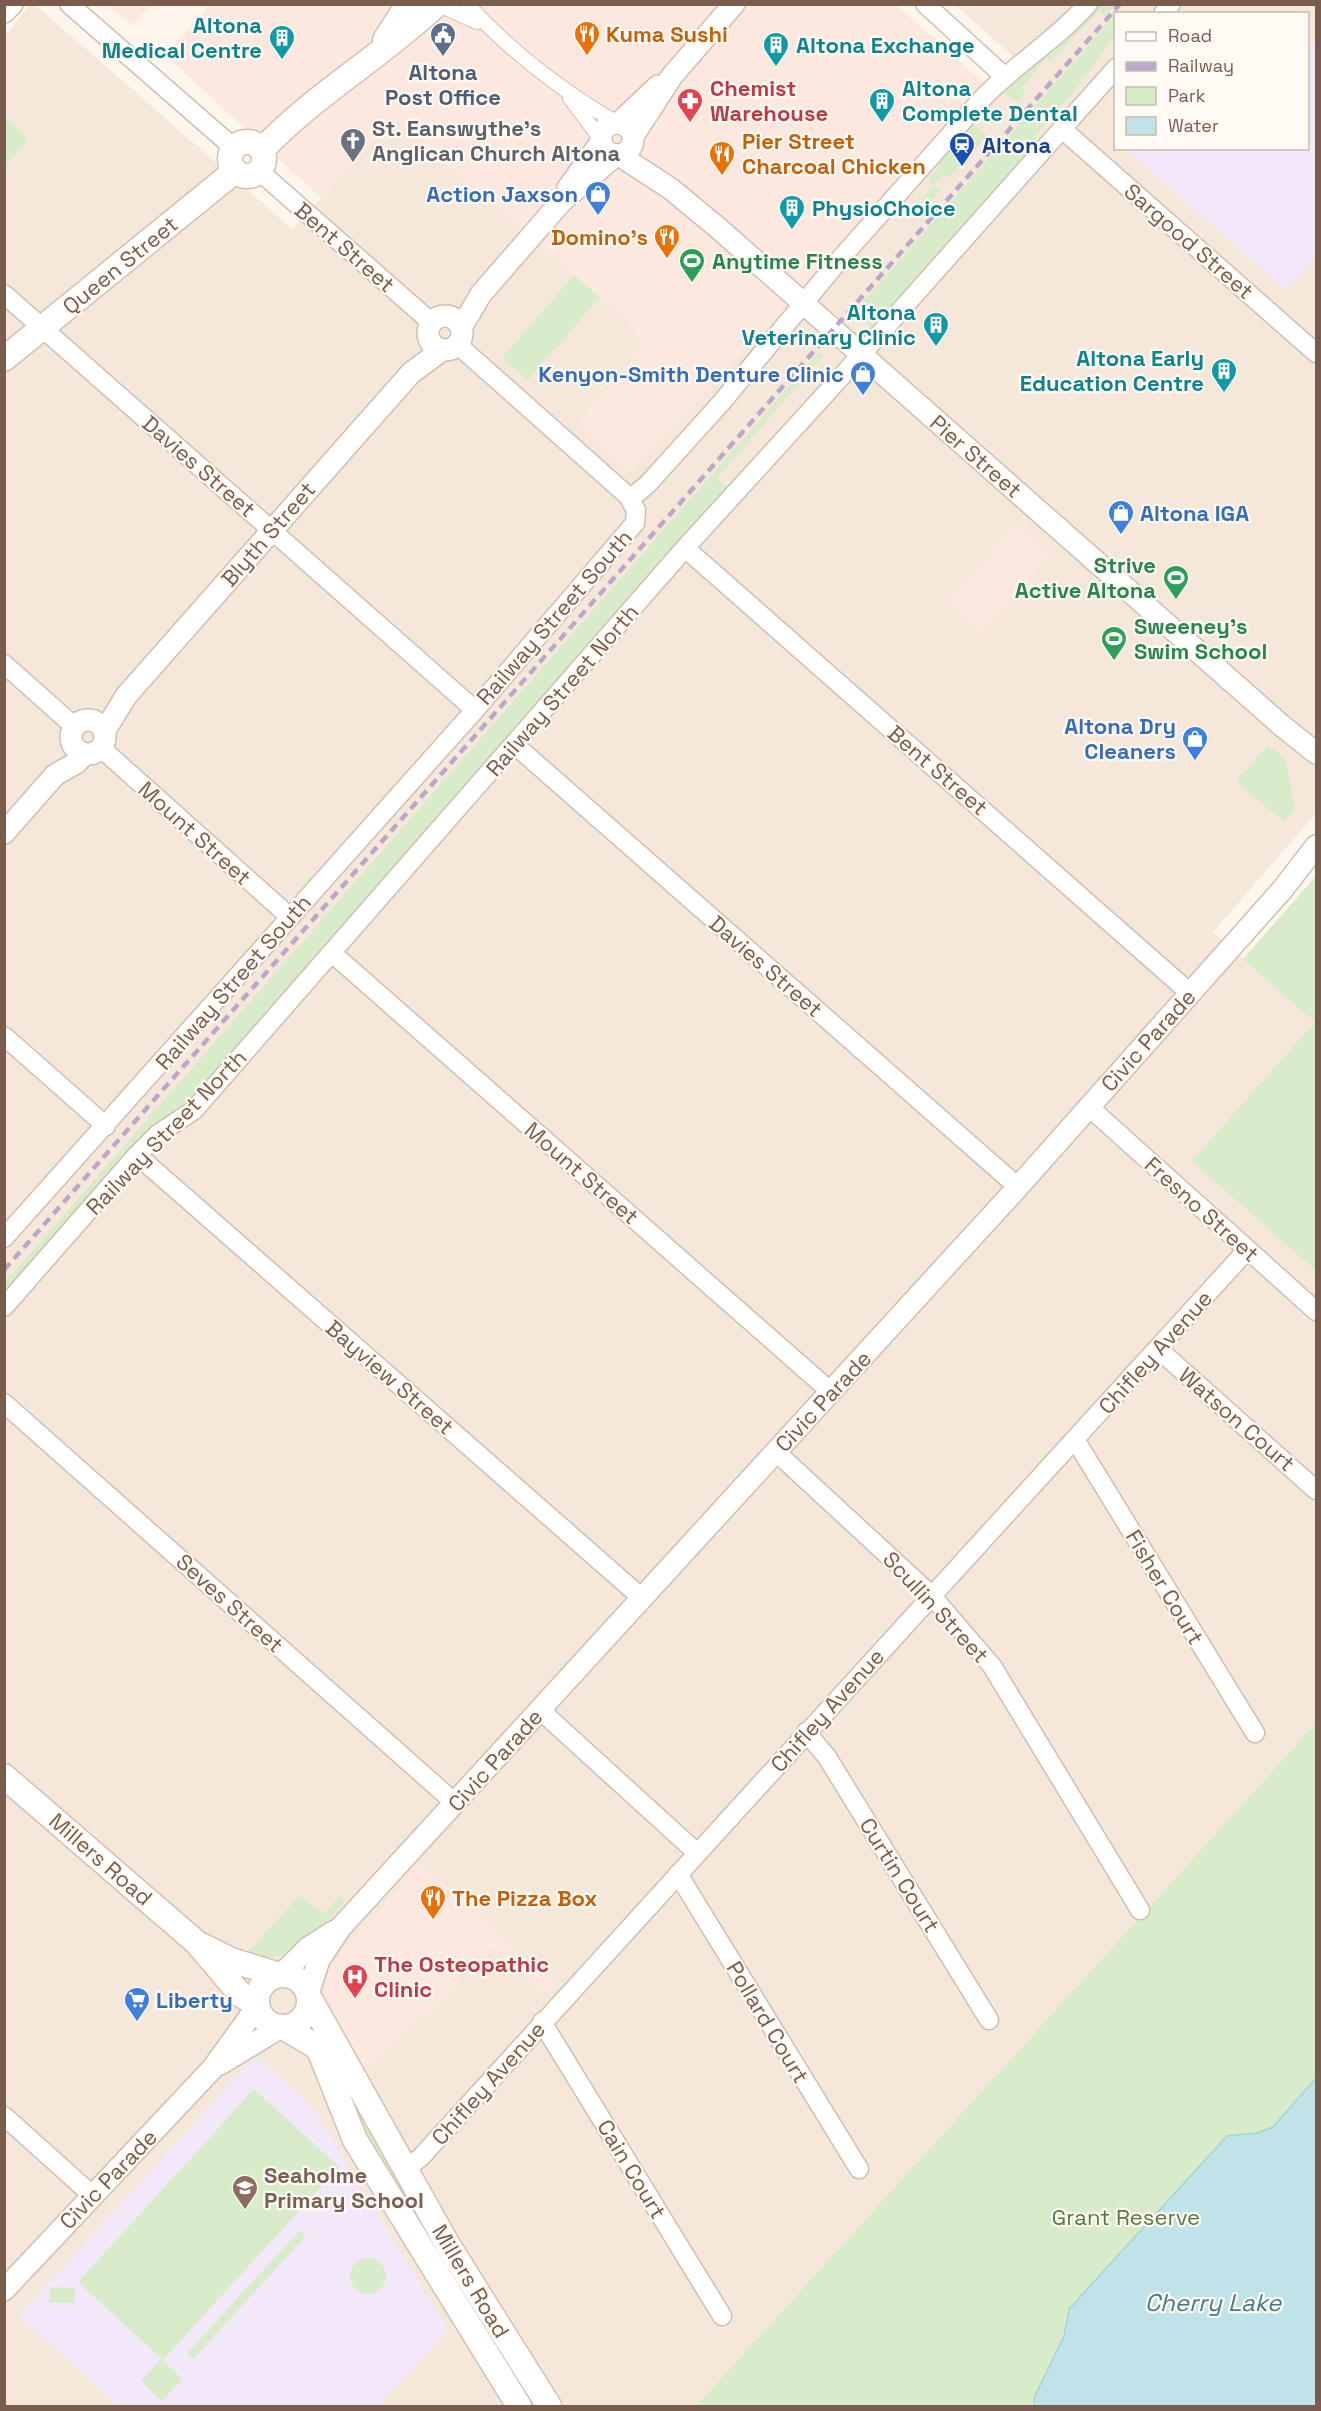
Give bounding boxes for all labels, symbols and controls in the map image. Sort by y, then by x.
place label: Altona Medical Centre [102,11,262,64]
legend [1114,12,1309,150]
restaurant icon: Kuma Sushi [572,19,602,57]
public building icon: Altona Post Office [428,20,458,58]
place label: Kuma Sushi [606,20,728,48]
building icon: Altona Medical Centre [267,23,297,61]
text: Road [1168,24,1212,47]
building icon: Altona Exchange [761,30,791,68]
place label: Altona Exchange [796,31,975,59]
text: Railway [1168,54,1234,77]
place label: Altona Post Office [385,58,501,111]
place label: Chemist Warehouse [710,74,828,127]
place label: Altona Complete Dental [902,74,1078,127]
text: Park [1168,84,1206,107]
pharmacy icon: Chemist Warehouse [675,86,705,124]
building icon: Altona Complete Dental [867,86,897,124]
place label: St. Eanswythe's Anglican Church Altona [372,114,621,167]
text: Water [1168,114,1219,137]
church icon: St. Eanswythe's Anglican Church Altona [338,126,368,164]
place label: Pier Street Charcoal Chicken [742,127,926,180]
station icon: Altona [947,130,977,168]
place label: Altona [982,131,1051,159]
restaurant icon: Pier Street Charcoal Chicken [707,139,737,177]
street label: Sargood Street [1119,177,1259,305]
shop icon: Action Jaxson [583,179,613,217]
place label: Action Jaxson [426,180,578,208]
building icon: PhysioChoice [777,193,807,231]
place label: PhysioChoice [812,194,956,222]
street label: Bent Street [289,196,401,298]
street label: Queen Street [57,210,183,320]
restaurant icon: Domino's [652,222,682,260]
place label: Domino's [551,223,648,251]
sports icon: Anytime Fitness [677,246,707,284]
place label: Anytime Fitness [712,247,883,275]
place label: Altona Veterinary Clinic [742,298,916,351]
building icon: Altona Veterinary Clinic [921,310,951,348]
place label: Altona Early Education Centre [1020,344,1204,397]
building icon: Altona Early Education Centre [1209,356,1239,394]
shop icon: Kenyon-Smith Denture Clinic [848,359,878,397]
place label: Kenyon-Smith Denture Clinic [538,360,844,388]
street label: Pier Street [924,408,1028,504]
street label: Davies Street [136,409,262,523]
street label: Blyth Street [215,476,321,592]
shop icon: Altona IGA [1106,498,1136,536]
place label: Altona IGA [1140,499,1249,527]
street label: Railway Street South [470,524,638,710]
place label: Strive Active Altona [1015,551,1156,604]
sports icon: Strive Active Altona [1161,563,1191,601]
street label: Railway Street North [480,598,644,782]
place label: Sweeney's Swim School [1134,612,1267,665]
sports icon: Sweeney's Swim School [1099,624,1129,662]
place label: Altona Dry Cleaners [1064,712,1176,765]
street label: Bent Street [882,719,994,821]
shop icon: Altona Dry Cleaners [1180,724,1210,762]
street label: Mount Street [133,775,257,891]
street label: Railway Street South [149,889,317,1075]
street label: Davies Street [703,909,829,1023]
street label: Civic Parade [1095,983,1201,1097]
street label: Railway Street North [80,1043,252,1221]
street label: Mount Street [519,1116,645,1230]
street label: Fresno Street [1139,1150,1265,1268]
street label: Chifley Avenue [1092,1284,1218,1420]
street label: Bayview Street [320,1314,460,1440]
street label: Civic Parade [769,1344,877,1458]
street label: Watson Court [1173,1361,1301,1477]
street label: Fisher Court [1120,1525,1210,1649]
street label: Scullin Street [877,1545,995,1669]
street label: Seves Street [170,1547,290,1659]
street label: Chifley Avenue [764,1642,890,1778]
street label: Civic Parade [442,1703,548,1817]
street label: Millers Road [44,1807,158,1911]
street label: Curtin Court [854,1812,946,1938]
restaurant icon: The Pizza Box [418,1883,448,1921]
place label: The Pizza Box [452,1884,597,1912]
place label: The Osteopathic Clinic [374,1950,549,2003]
street label: Pollard Court [721,1956,815,2088]
hospital icon: The Osteopathic Clinic [340,1962,370,2000]
supermarket icon: Liberty [122,1985,152,2023]
place label: Liberty [156,1986,233,2014]
street label: Chifley Avenue [425,2015,551,2151]
street label: Cain Court [591,2114,673,2224]
street label: Civic Parade [53,2123,163,2235]
place label: Seaholme Primary School [264,2161,424,2214]
school or university icon: Seaholme Primary School [230,2173,260,2211]
park label: Grant Reserve [1052,2203,1200,2231]
street label: Millers Road [426,2219,516,2343]
water label: Cherry Lake [1145,2287,1282,2318]

